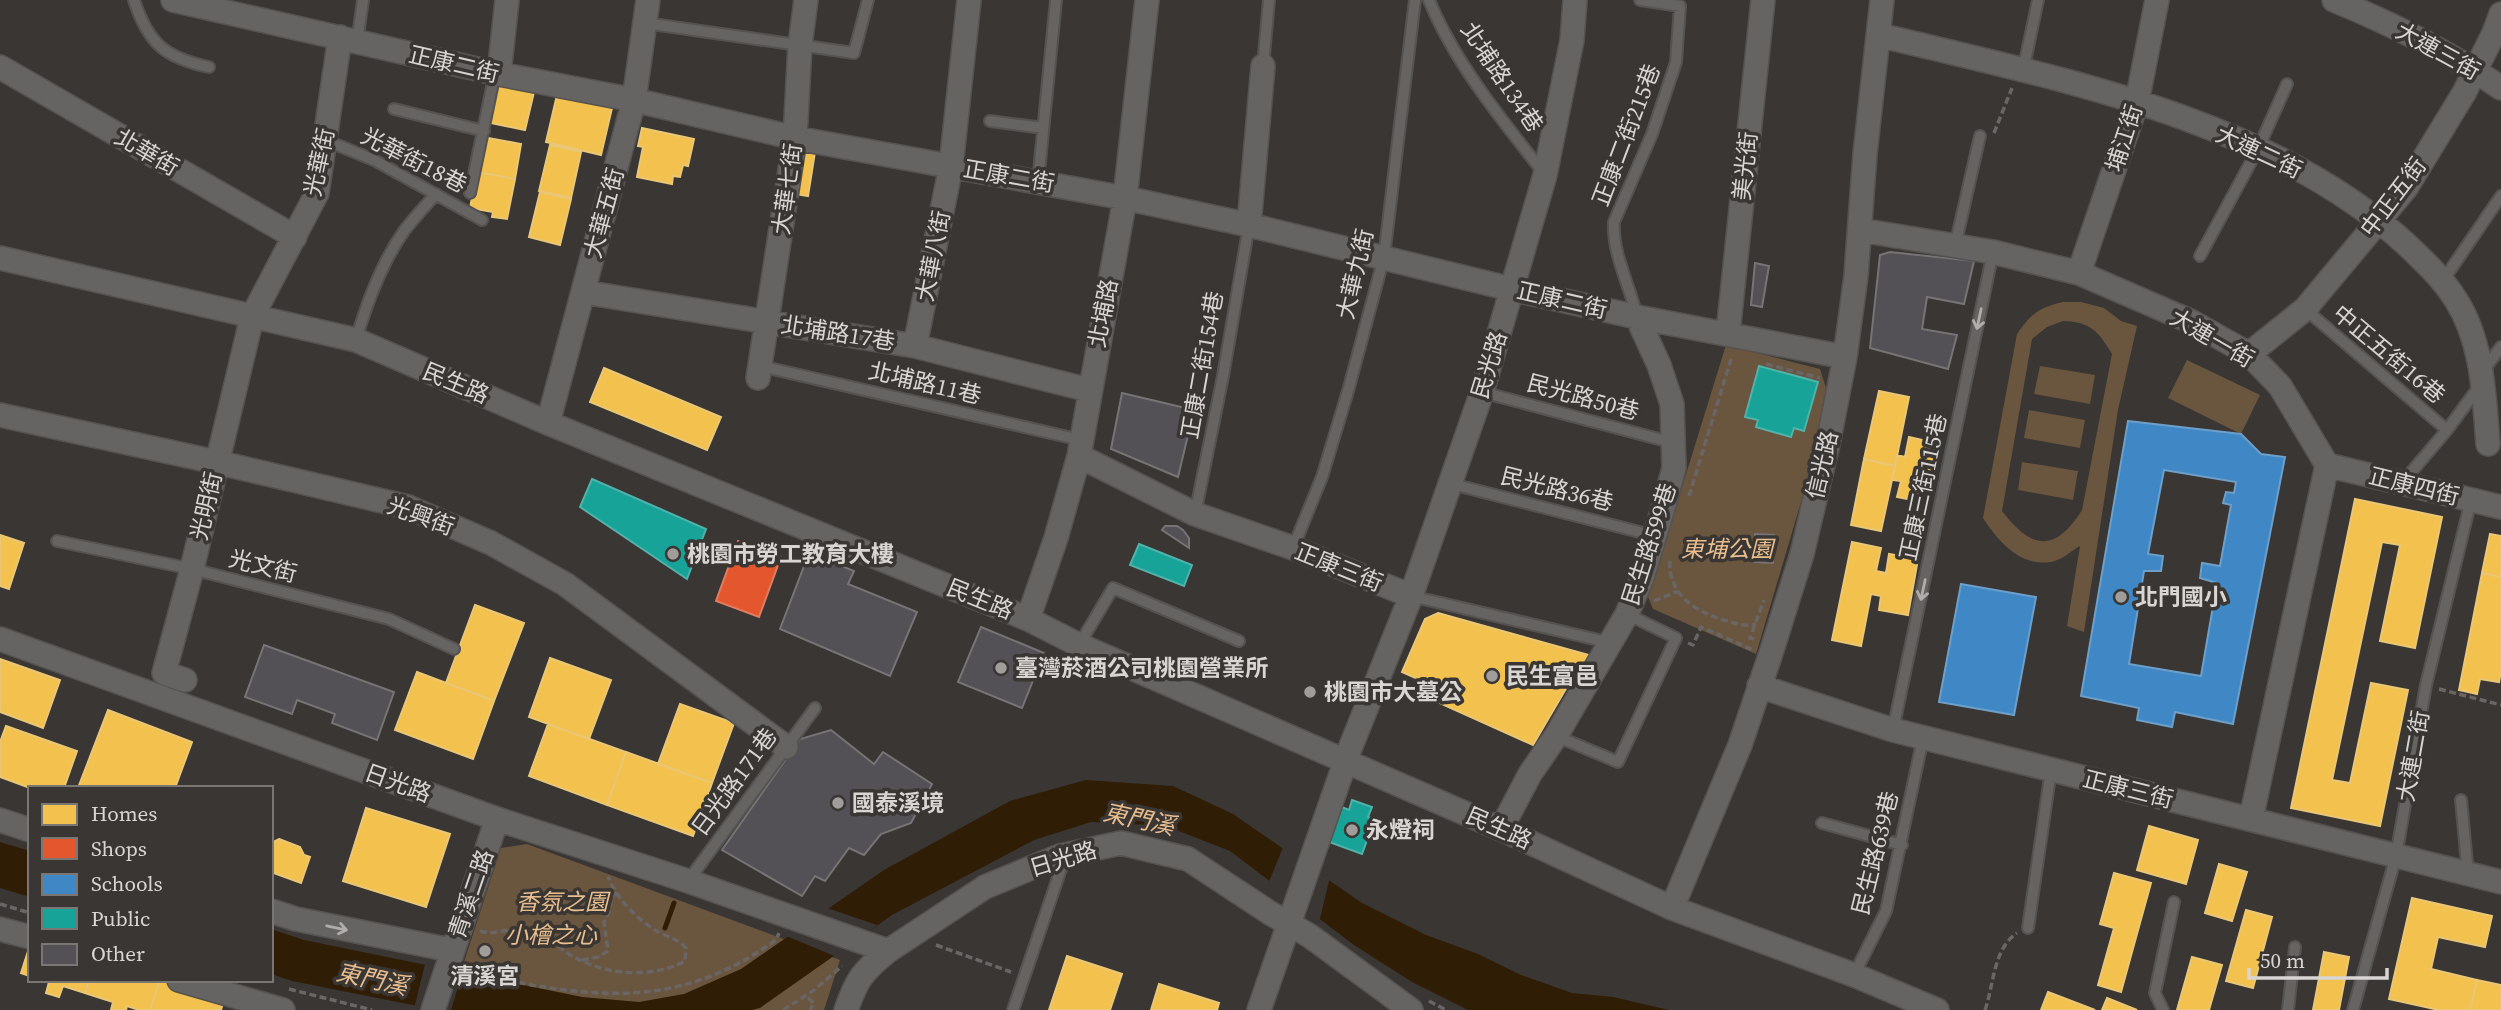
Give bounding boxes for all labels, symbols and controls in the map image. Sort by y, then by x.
street label: 大連三街 [2390,15,2486,87]
street label: 北埔路134巷 [1453,16,1551,138]
street label: 正康二街 [406,38,502,90]
street label: 正康二街215巷 [1584,59,1668,211]
street label: 埔江街 [2098,100,2150,176]
street label: 大連二街 [2211,118,2307,186]
street label: 光華街18巷 [356,120,472,200]
street label: 北華街 [109,121,185,183]
street label: 光華街 [296,125,342,199]
street label: 美光街 [1725,130,1765,202]
street label: 大華七街 [765,141,809,237]
street label: 中正五街 [2353,151,2433,243]
street label: 正康二街 [961,152,1057,200]
street label: 大華五街 [577,164,631,262]
street label: 大華八街 [909,208,957,304]
street label: 大華九街 [1329,226,1381,322]
street label: 正康二街 [1514,274,1610,326]
street label: 北埔路 [1081,276,1125,350]
street label: 正康二街154巷 [1173,289,1231,441]
street label: 中正五街16巷 [2326,297,2452,411]
street label: 大連一街 [2164,301,2260,375]
one-way arrow [1972,307,1986,330]
street label: 北埔路17巷 [779,308,897,358]
street label: 民光路 [1464,327,1514,403]
street label: 北埔路11巷 [865,354,985,412]
street label: 民生路 [418,355,494,411]
street label: 民光路50巷 [1523,367,1643,427]
street label: 正康三街115巷 [1892,411,1954,563]
street label: 信光路 [1799,428,1845,502]
street label: 正康四街 [2365,459,2463,513]
street label: 民光路36巷 [1497,460,1617,518]
street label: 光明街 [183,469,229,543]
street label: 民生路599巷 [1614,479,1684,609]
street label: 光興街 [383,489,459,543]
park label: 東埔公園 [1681,533,1776,565]
street label: 正康三街 [1290,535,1388,599]
place label: 桃園市勞工教育大樓 [687,538,894,570]
street label: 光文街 [226,542,300,590]
marker: 桃園市勞工教育大樓 [665,546,681,562]
street label: 民生路 [942,571,1018,627]
one-way arrow [1915,578,1929,601]
place label: 北門國小 [2135,581,2227,613]
marker: 北門國小 [2113,589,2129,605]
place label: 臺灣菸酒公司桃園營業所 [1015,652,1268,684]
marker: 臺灣菸酒公司桃園營業所 [993,660,1009,676]
place label: 民生富邑 [1506,660,1598,692]
marker: 民生富邑 [1484,668,1500,684]
place label: 桃園市大墓公 [1324,676,1462,708]
marker: 桃園市大墓公 [1302,684,1318,700]
street label: 大連二街 [2389,708,2437,804]
street label: 日光路171巷 [684,721,784,843]
street label: 日光路 [360,756,436,810]
street label: 正康三街 [2079,762,2177,816]
legend [28,786,273,982]
place label: 國泰溪境 [852,787,944,819]
street label: 民生路639巷 [1844,788,1906,918]
marker: 國泰溪境 [830,795,846,811]
water label: 東門溪 [1100,795,1181,843]
text: Homes [91,799,157,828]
street label: 民生路 [1461,799,1537,857]
place label: 永燈祠 [1366,814,1435,846]
marker: 永燈祠 [1344,822,1360,838]
text: Shops [91,834,147,863]
street label: 日光路 [1025,834,1101,884]
street label: 青溪二路 [441,845,501,943]
text: Schools [91,869,163,898]
park label: 香氛之園 [516,886,611,918]
text: Public [91,904,150,933]
park label: 小檜之心 [505,919,598,951]
one-way arrow [325,921,348,935]
scale bar [2249,936,2387,980]
text: Other [91,939,145,968]
marker: 清溪宮 [477,943,493,959]
text: 50 m [2260,946,2305,975]
water label: 東門溪 [333,955,414,1003]
place label: 清溪宮 [451,960,520,992]

